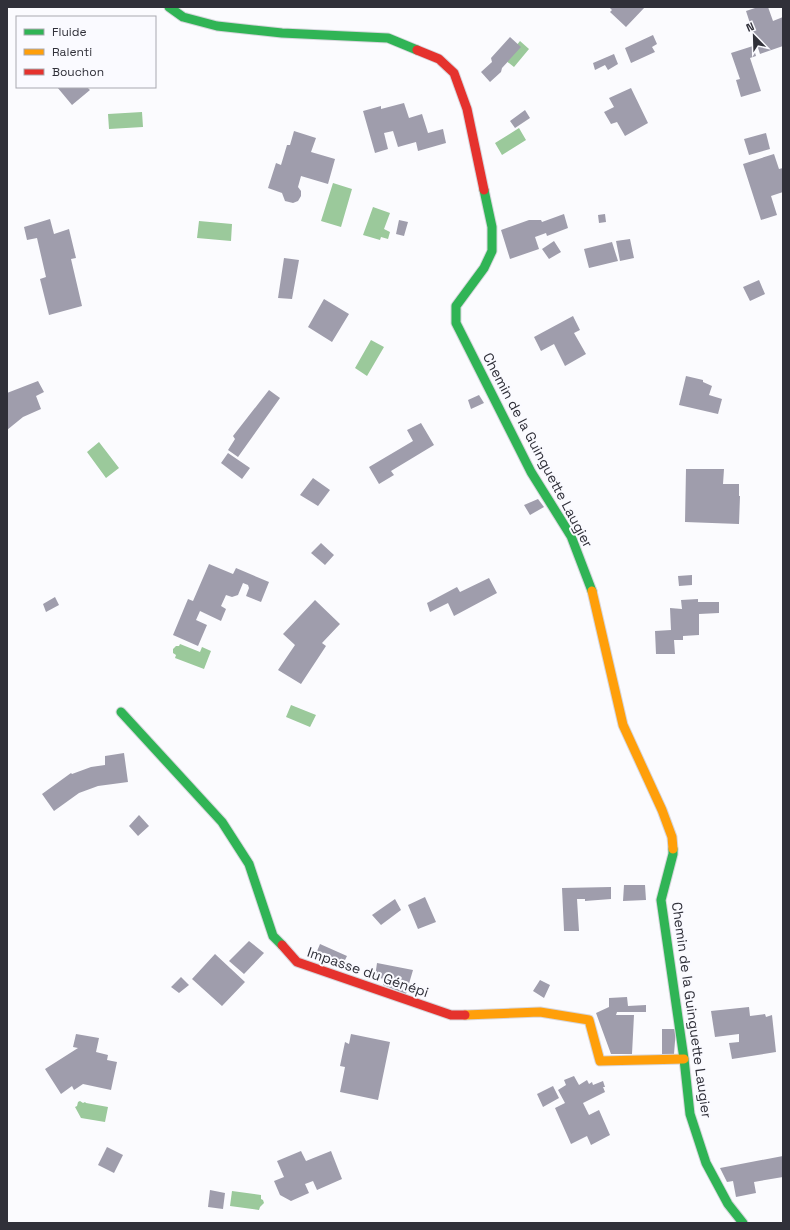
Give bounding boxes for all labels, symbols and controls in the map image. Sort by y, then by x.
legend [16,16,156,88]
north arrow [734,16,774,56]
text: N [744,19,756,35]
text: Fluide [52,24,87,40]
text: Ralenti [52,44,92,60]
text: Bouchon [52,64,104,80]
street label: Chemin de la Guinguette Laugier [479,350,597,550]
street label: Chemin de la Guinguette Laugier [668,901,716,1119]
street label: Impasse du Génépi [305,943,431,1001]

